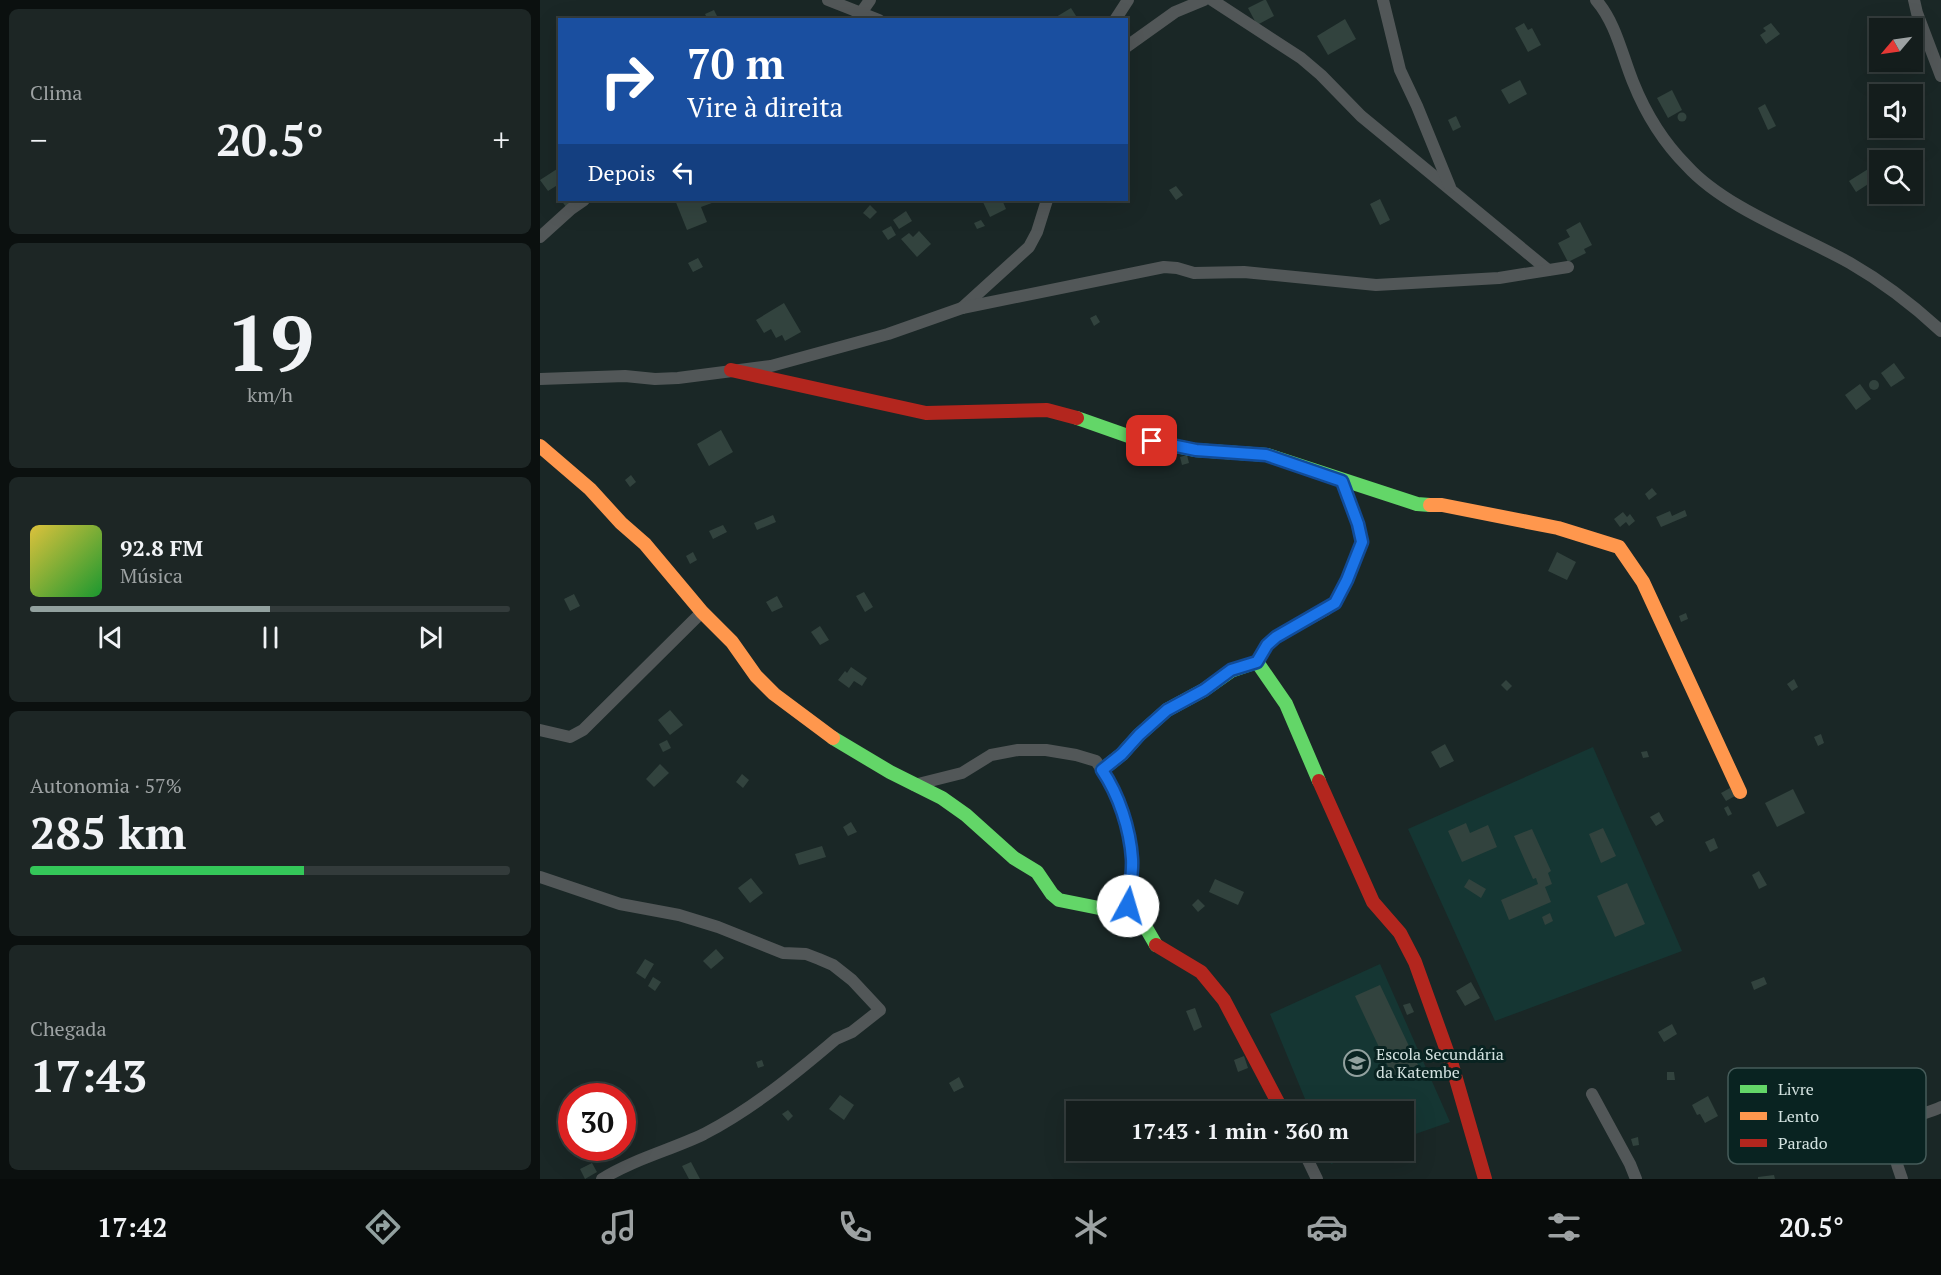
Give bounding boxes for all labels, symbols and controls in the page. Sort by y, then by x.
north arrow [1869,18,1923,72]
map controls [1869,18,1923,204]
text: 70 m [687,35,785,91]
icon: right [588,42,666,120]
text: Clima [30,79,82,106]
button: sound [1869,84,1923,138]
text: Vire à direita [687,89,843,125]
text: 20.5° [216,109,324,169]
text: − [30,118,48,161]
text: + [492,118,510,161]
button: search [1869,150,1923,204]
icon: left [667,156,700,189]
text: Depois [588,158,655,187]
text: 19 [226,290,314,393]
text: km/h [247,381,293,408]
pin [1126,415,1177,466]
icon: arrive [1135,424,1168,457]
text: 92.8 FM [120,533,203,562]
text: Música [120,562,183,589]
icon: previous [94,621,127,654]
icon: pause [254,621,287,654]
icon: next [414,621,447,654]
text: Autonomia · 57% [30,772,182,799]
text: 285 km [30,802,186,862]
position arrow [1096,874,1160,938]
text: Chegada [30,1015,107,1042]
place label: Escola Secundária da Katembe [1376,1043,1504,1083]
text: 17:43 [30,1045,147,1105]
school or university icon: Escola Secundária da Katembe [1342,1048,1372,1078]
legend [1728,1068,1926,1164]
text: Livre [1778,1078,1814,1100]
speed limit sign: 30 [558,1083,636,1161]
text: Lento [1778,1105,1819,1127]
text: 17:43 · 1 min · 360 m [1131,1116,1349,1145]
text: Parado [1778,1132,1828,1154]
icon: directions [362,1206,404,1248]
icon: music [598,1206,640,1248]
icon: phone [834,1206,876,1248]
icon: climate [1070,1206,1112,1248]
icon: car [1306,1206,1348,1248]
icon: filters [1543,1206,1585,1248]
text: 17:42 [97,1209,167,1245]
text: 20.5° [1779,1209,1844,1245]

